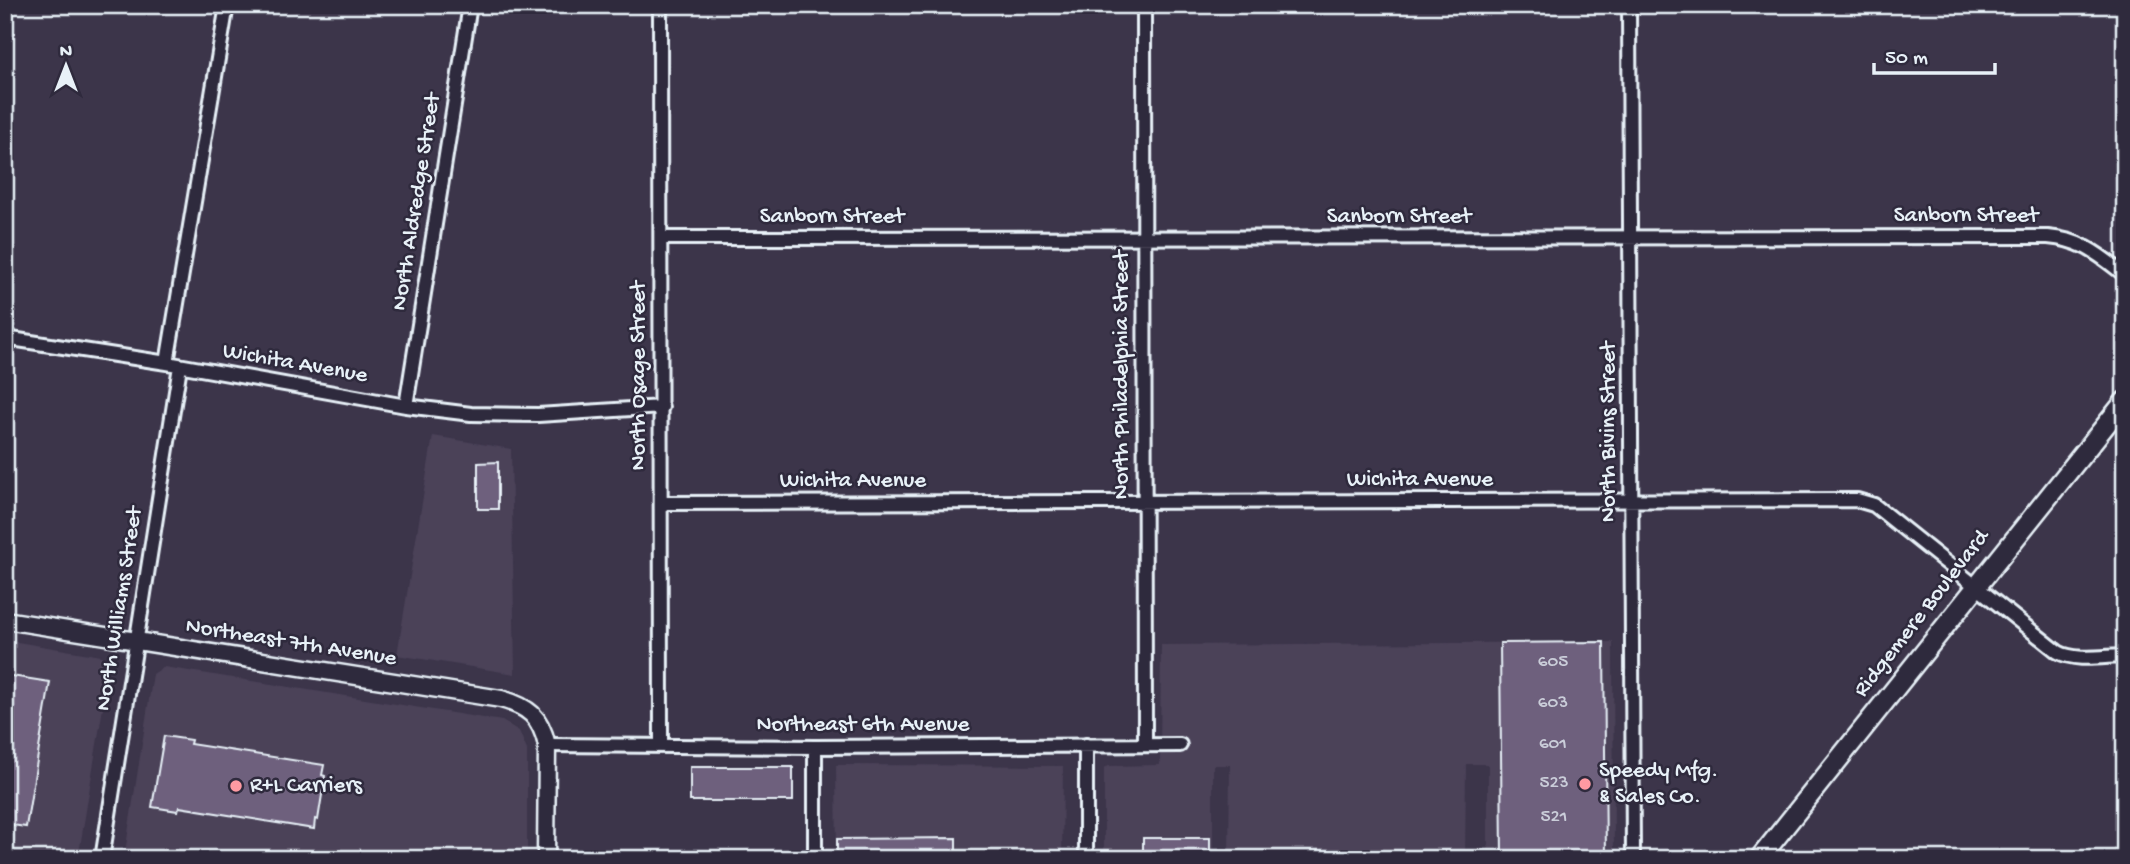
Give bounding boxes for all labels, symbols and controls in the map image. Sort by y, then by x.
north arrow [32,32,102,102]
scale bar [1874,32,1995,76]
text: N [60,41,72,64]
text: 50 m [1885,47,1928,72]
street label: North Aldredge Street [386,90,448,313]
street label: Sanborn Street [1894,203,2040,230]
street label: Sanborn Street [760,204,906,231]
street label: Sanborn Street [1327,204,1473,231]
street label: North Philadelphia Street [1109,249,1136,499]
street label: North Osage Street [626,280,653,471]
street label: Wichita Avenue [221,338,371,390]
street label: North Bivins Street [1596,340,1623,522]
street label: Wichita Avenue [1347,467,1494,494]
street label: Wichita Avenue [780,468,927,495]
street label: North Williams Street [91,503,150,713]
street label: Ridgemere Boulevard [1848,524,1997,703]
street label: Northeast 7th Avenue [184,613,399,673]
house number: 605 [1538,651,1568,674]
house number: 603 [1538,692,1568,715]
street label: Northeast 6th Avenue [757,712,971,739]
house number: 601 [1539,733,1567,756]
place label: Speedy Mfg. & Sales Co. [1599,758,1718,811]
house number: 523 [1539,772,1569,795]
place label: R+L Carriers [250,773,363,800]
marker: Speedy Mfg. & Sales Co. [1577,776,1593,792]
marker: R+L Carriers [228,778,244,794]
house number: 521 [1541,806,1567,829]

